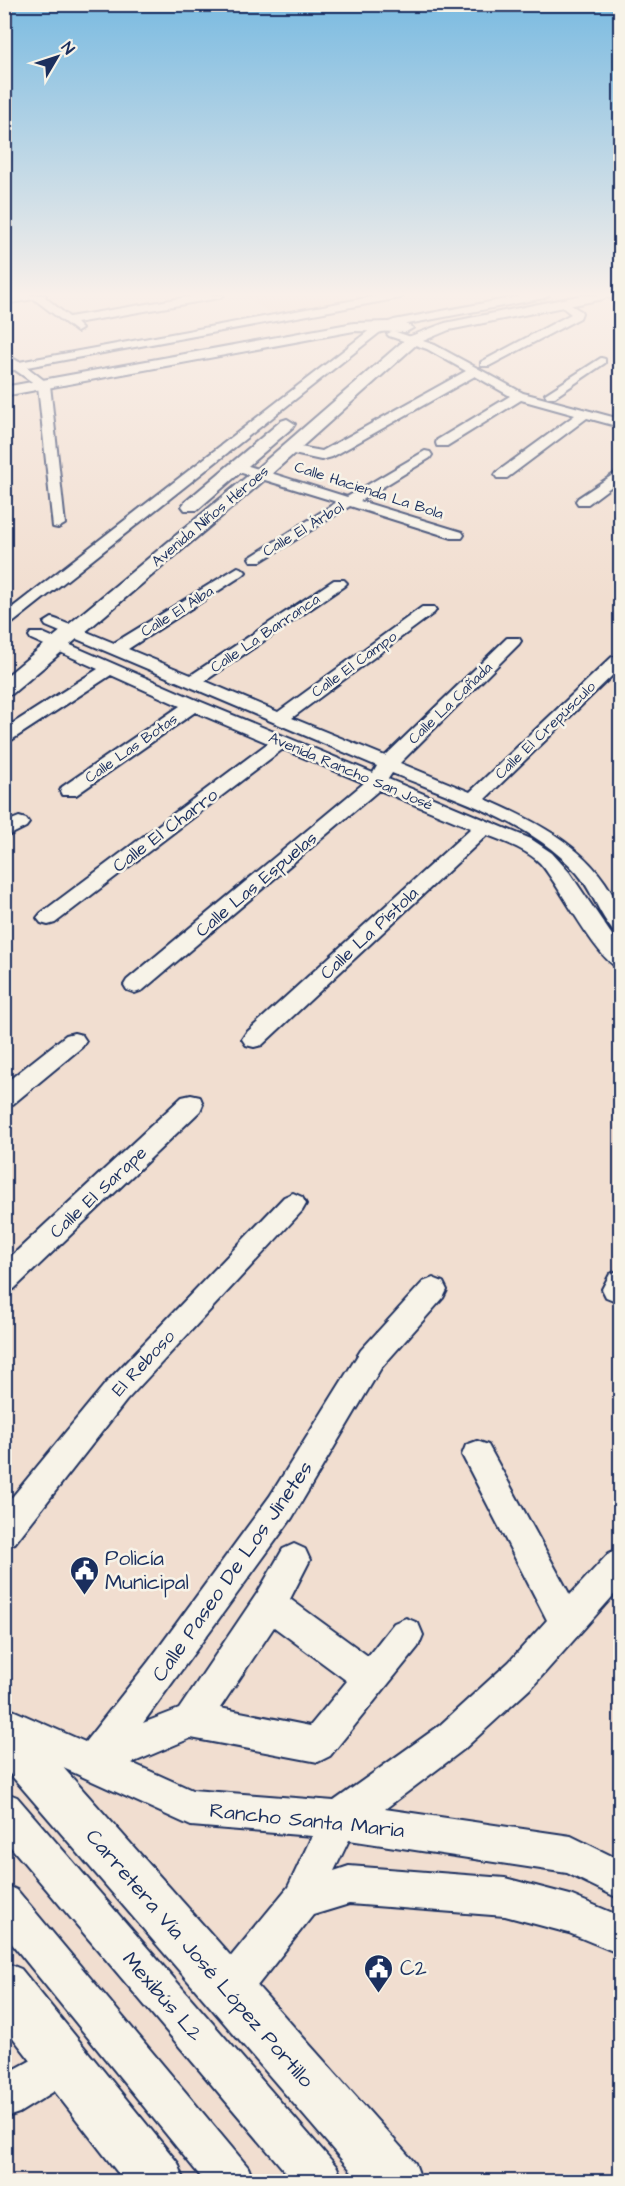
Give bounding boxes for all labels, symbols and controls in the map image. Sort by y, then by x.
north arrow [27,27,87,87]
text: N [56,37,80,59]
street label: Calle Hacienda La Bola [292,456,446,525]
street label: Avenida Niños Héroes [147,461,274,572]
street label: Calle El Árbol [259,497,348,562]
street label: Calle El Alba [137,581,218,642]
street label: Calle La Barranca [206,589,325,678]
street label: Calle El Campo [307,626,402,703]
street label: Calle La Cañada [404,657,497,749]
street label: Calle El Crepúsculo [490,676,601,784]
street label: Calle Las Botas [81,708,182,788]
street label: Avenida Rancho San José [265,727,436,816]
street label: Calle El Charro [107,783,223,878]
street label: Calle Las Espuelas [190,826,323,943]
street label: Calle La Pistola [315,881,424,985]
street label: Calle El Sarape [44,1141,153,1244]
street label: El Reboso [106,1325,181,1402]
street label: Calle Paseo De Los Jinetes [145,1455,320,1687]
place label: Policía Municipal [105,1544,189,1598]
public building icon: Policía Municipal [68,1554,100,1596]
street label: Rancho Santa Maria [208,1796,406,1845]
street label: Carretera Vía José López Portillo [78,1823,320,2095]
street label: Mexibús L2 [116,1945,210,2047]
public building icon: C2 [363,1952,395,1994]
place label: C2 [400,1954,427,1983]

